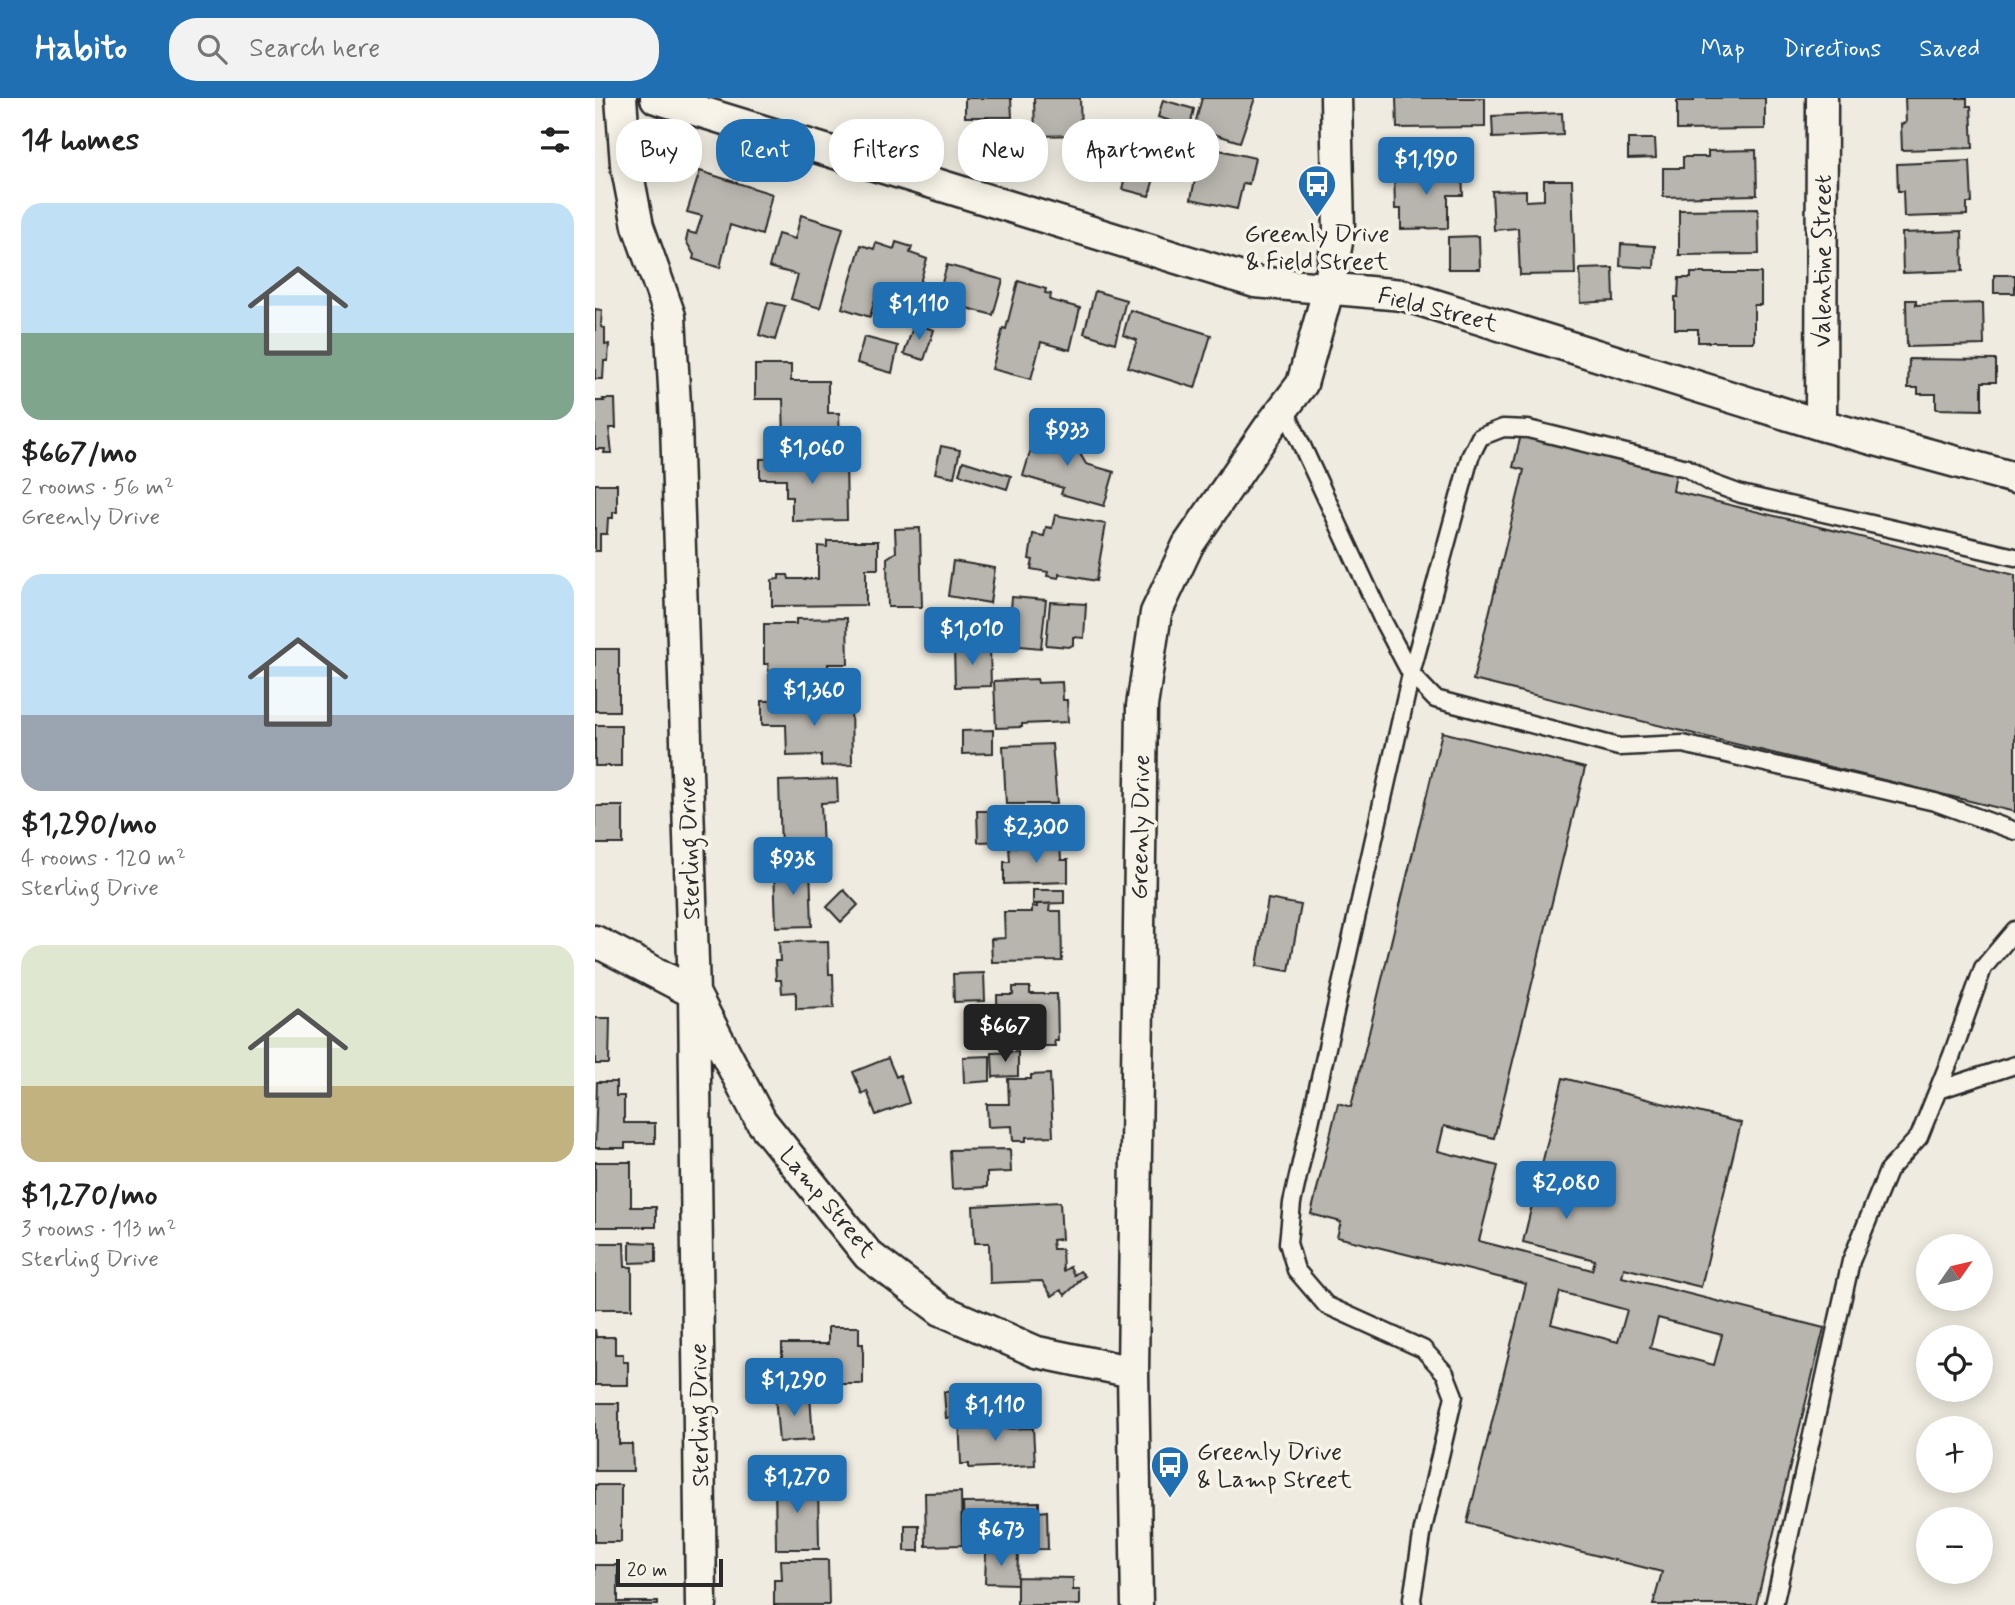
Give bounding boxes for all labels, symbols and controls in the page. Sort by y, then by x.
search box [169,18,659,81]
text: Habito [35,27,127,71]
icon: search [193,30,231,68]
text: Search here [249,32,380,66]
text: Map [1701,34,1745,65]
text: Directions [1783,34,1881,65]
text: Saved [1919,34,1980,65]
chip: Buy [616,119,702,182]
chip: Rent [716,119,815,182]
chip: Filters [829,119,944,182]
chip: New [958,119,1048,182]
chip: Apartment [1062,119,1219,182]
text: 14 homes [21,121,139,160]
icon: filters [536,121,574,159]
pin: $1,190 [1369,138,1483,197]
text: $1,190 [1394,145,1458,175]
bus stop icon: Greenly Drive & Field Street [1296,163,1338,218]
street label: Valentine Street [1808,174,1839,348]
place label: Greenly Drive & Field Street [1244,219,1390,278]
icon: home [235,248,361,374]
street label: Field Street [1375,281,1501,340]
pin: $1,110 [862,282,976,342]
text: $1,110 [889,290,949,320]
pin: $933 [1026,408,1108,468]
text: $933 [1045,416,1089,446]
pin: $1,060 [755,426,869,486]
text: $667/mo [21,434,137,473]
text: $1,060 [779,434,845,464]
text: 2 rooms · 56 m² [21,473,174,503]
text: Greenly Drive [21,503,160,533]
pin: $1,010 [915,608,1029,667]
text: $1,010 [940,615,1004,645]
icon: home [235,619,361,745]
pin: $1,360 [757,668,871,728]
text: $1,360 [783,676,845,706]
street label: Greenly Drive [1125,754,1158,900]
street label: Sterling Drive [672,775,711,920]
text: $1,290/mo [21,805,157,844]
pin: $2,300 [979,806,1093,865]
text: $2,300 [1003,813,1069,843]
pin: $938 [752,838,834,897]
text: 4 rooms · 120 m² [21,844,186,874]
text: $938 [770,845,817,875]
text: Sterling Drive [21,874,159,904]
icon: home [235,990,361,1116]
pin: $667 [964,1004,1046,1064]
text: $667 [980,1012,1030,1042]
street label: Lamp Street [772,1141,882,1265]
pin: $2,080 [1509,1162,1623,1221]
text: $2,080 [1532,1169,1600,1199]
text: $1,270/mo [21,1176,158,1215]
text: 3 rooms · 113 m² [21,1215,176,1245]
north arrow [1916,1234,1993,1311]
map controls [1916,1234,1993,1584]
text: Sterling Drive [21,1245,159,1275]
button: locate [1916,1325,1993,1402]
street label: Sterling Drive [684,1343,720,1487]
pin: $1,290 [737,1358,851,1418]
text: $1,290 [761,1366,827,1396]
pin: $1,110 [938,1384,1052,1443]
text: $1,110 [965,1391,1025,1421]
button: + [1916,1416,1993,1493]
place label: Greenly Drive & Lamp Street [1197,1437,1352,1496]
bus stop icon: Greenly Drive & Lamp Street [1149,1444,1191,1499]
pin: $1,270 [740,1456,854,1515]
text: $1,270 [764,1463,830,1493]
button: − [1916,1507,1993,1584]
pin: $673 [960,1508,1042,1568]
text: $673 [978,1516,1024,1546]
scale bar [616,1556,723,1588]
text: 20 m [627,1558,667,1583]

